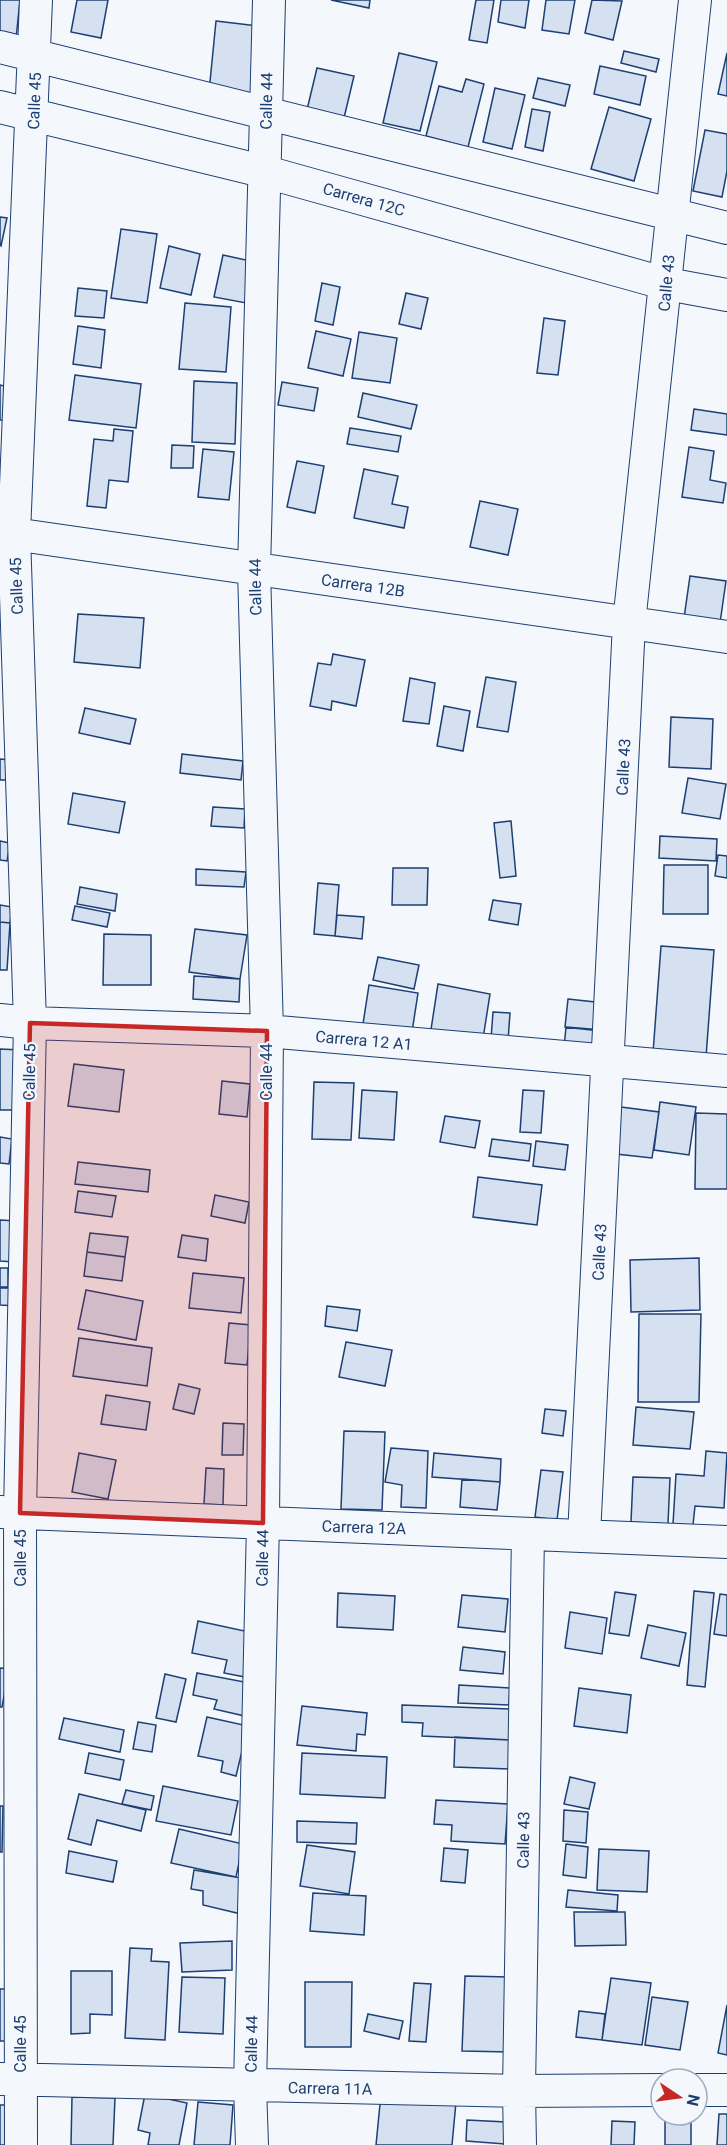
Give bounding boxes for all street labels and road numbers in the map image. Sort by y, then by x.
street label: Calle 45 [24,72,45,130]
street label: Calle 44 [257,72,276,130]
street label: Carrera 12C [321,179,407,220]
street label: Calle 43 [655,254,678,312]
street label: Calle 45 [6,557,27,615]
street label: Calle 44 [246,558,265,616]
street label: Carrera 12B [320,570,406,601]
street label: Calle 43 [613,738,634,796]
street label: Carrera 12 A1 [315,1027,413,1054]
street label: Calle 45 [20,1043,39,1101]
street label: Calle 44 [257,1043,276,1101]
street label: Calle 43 [589,1223,610,1281]
street label: Carrera 12A [321,1517,407,1538]
street label: Calle 45 [11,1529,30,1587]
street label: Calle 44 [253,1529,272,1587]
street label: Calle 43 [514,1811,533,1869]
street label: Calle 45 [11,2015,30,2073]
street label: Calle 44 [242,2015,261,2073]
street label: Carrera 11A [288,2078,373,2099]

